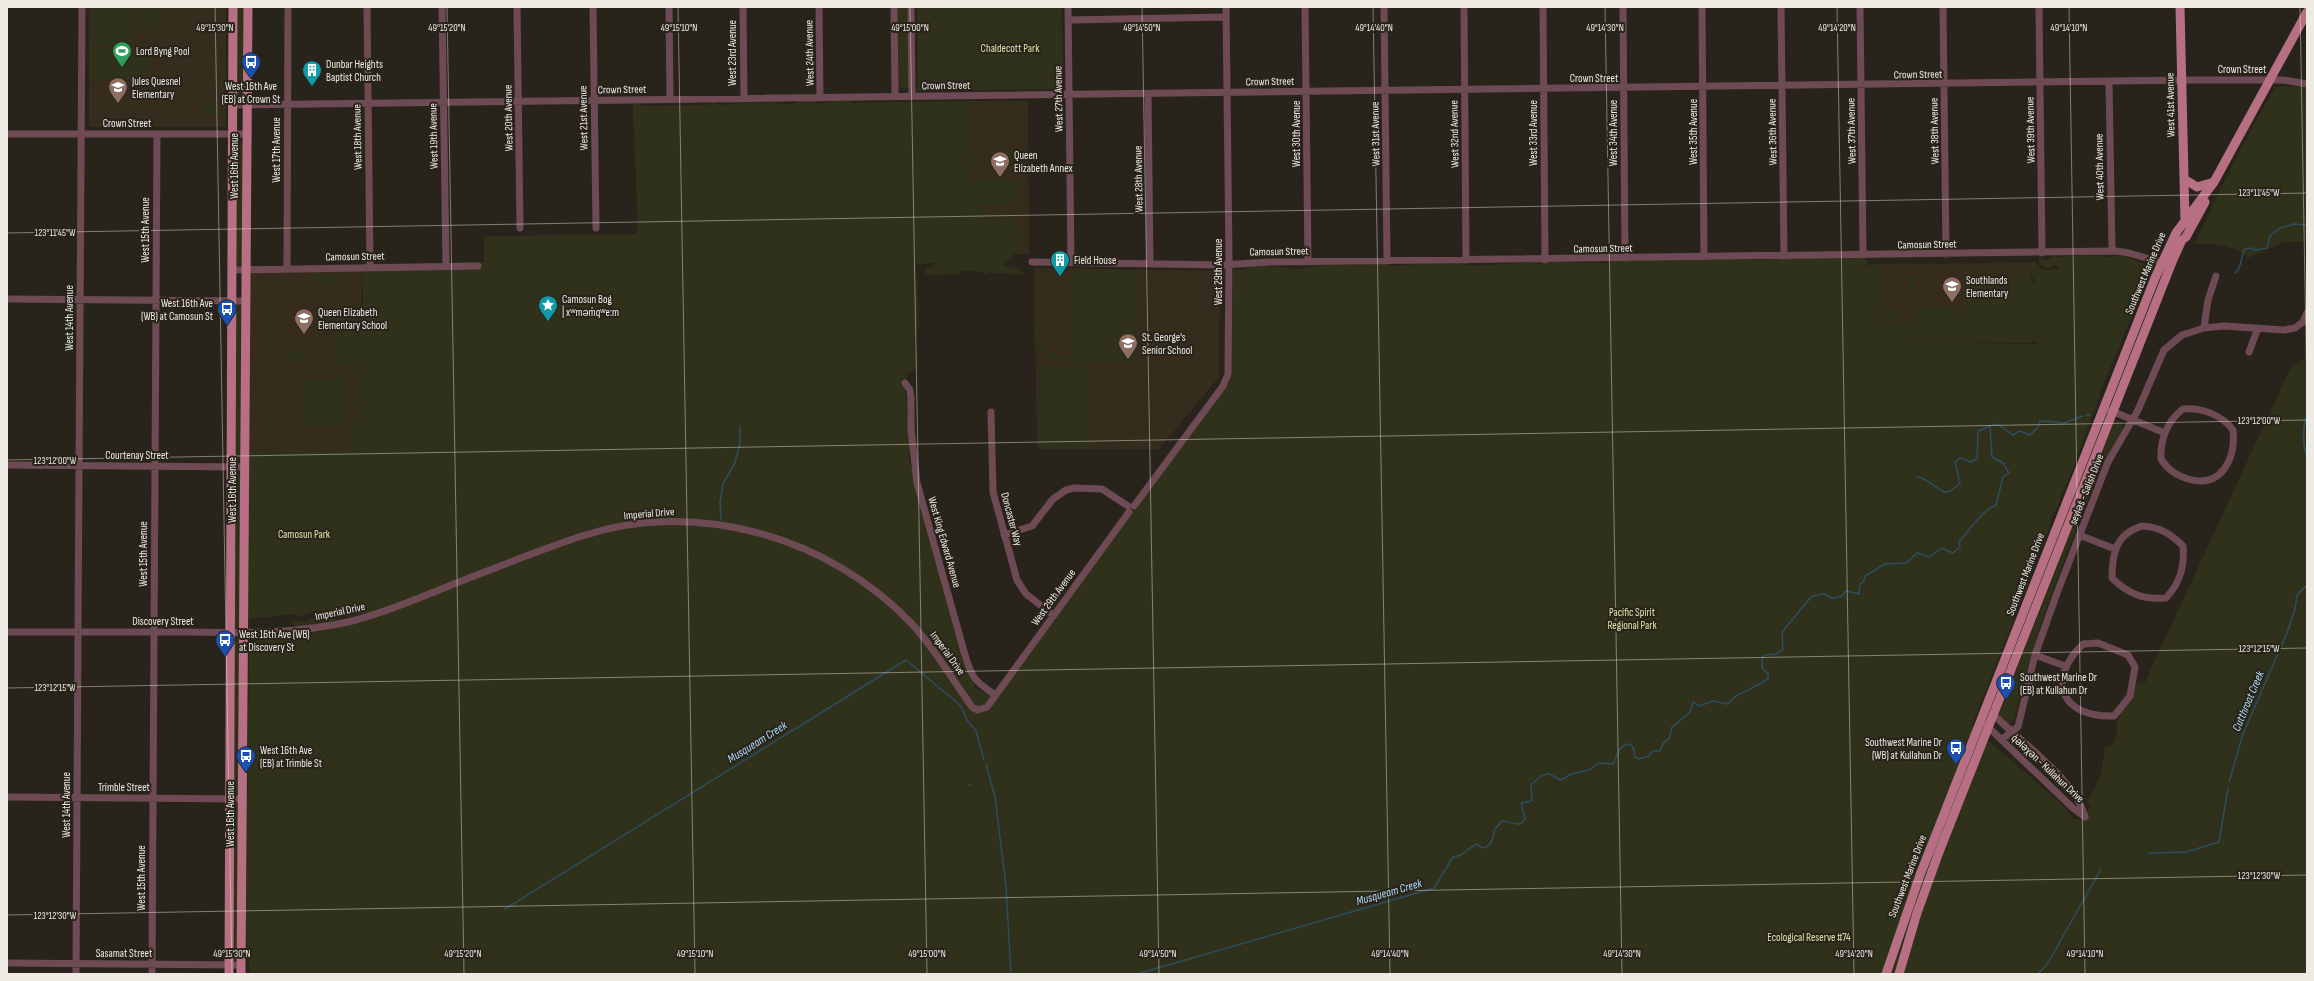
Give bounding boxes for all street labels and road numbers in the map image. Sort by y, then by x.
street label: West 23rd Avenue [726,20,739,86]
street label: West 24th Avenue [802,20,817,86]
street label: Crown Street [2218,63,2267,76]
street label: West 27th Avenue [1051,66,1066,132]
street label: Crown Street [1894,68,1943,81]
street label: Crown Street [1570,72,1619,85]
street label: West 41st Avenue [2163,72,2178,138]
street label: Crown Street [1246,75,1295,88]
street label: Crown Street [922,79,971,92]
street label: Crown Street [598,83,647,96]
street label: West 20th Avenue [501,85,516,151]
street label: West 21st Avenue [576,85,591,151]
street label: West 39th Avenue [2023,97,2038,163]
street label: West 37th Avenue [1844,98,1859,164]
street label: West 38th Avenue [1927,98,1942,164]
street label: West 35th Avenue [1687,99,1700,165]
street label: West 36th Avenue [1765,99,1780,165]
street label: West 32nd Avenue [1447,100,1462,168]
street label: West 33rd Avenue [1527,100,1540,166]
street label: West 34th Avenue [1607,100,1620,166]
street label: West 30th Avenue [1290,101,1303,167]
street label: West 31st Avenue [1368,101,1383,167]
street label: West 19th Avenue [426,103,441,169]
street label: West 18th Avenue [350,104,365,170]
street label: Crown Street [103,117,152,130]
street label: West 17th Avenue [270,117,283,183]
street label: West 16th Avenue [228,133,241,199]
street label: West 40th Avenue [2092,134,2107,200]
street label: West 28th Avenue [1131,146,1146,212]
street label: West 15th Avenue [139,197,152,263]
street label: Southwest Marine Drive [2122,230,2169,316]
street label: Camosun Street [1897,237,1957,252]
street label: West 29th Avenue [1212,239,1225,305]
street label: Camosun Street [1573,241,1633,256]
street label: Camosun Street [1249,244,1309,259]
street label: Camosun Street [325,249,385,264]
street label: West 14th Avenue [63,285,76,351]
street label: Courtenay Street [105,449,169,462]
street label: seyləš - Salish Drive [2066,452,2107,526]
street label: West 16th Avenue [226,457,239,523]
street label: Doncaster Way [998,491,1025,548]
street label: West King Edward Avenue [925,495,964,589]
street label: Imperial Drive [623,505,675,522]
street label: West 15th Avenue [137,521,150,587]
street label: Southwest Marine Drive [2004,531,2047,617]
street label: West 29th Avenue [1029,567,1078,628]
street label: Imperial Drive [314,600,366,623]
street label: Discovery Street [132,615,194,628]
street label: Imperial Drive [927,629,968,678]
street label: q̓ələχən - Kullahun Drive [2009,732,2087,805]
street label: West 14th Avenue [60,772,73,838]
street label: Trimble Street [98,781,151,794]
street label: West 16th Avenue [224,781,237,847]
street label: Southwest Marine Drive [1886,833,1929,919]
street label: West 15th Avenue [135,845,148,911]
street label: Sasamat Street [96,947,153,960]

